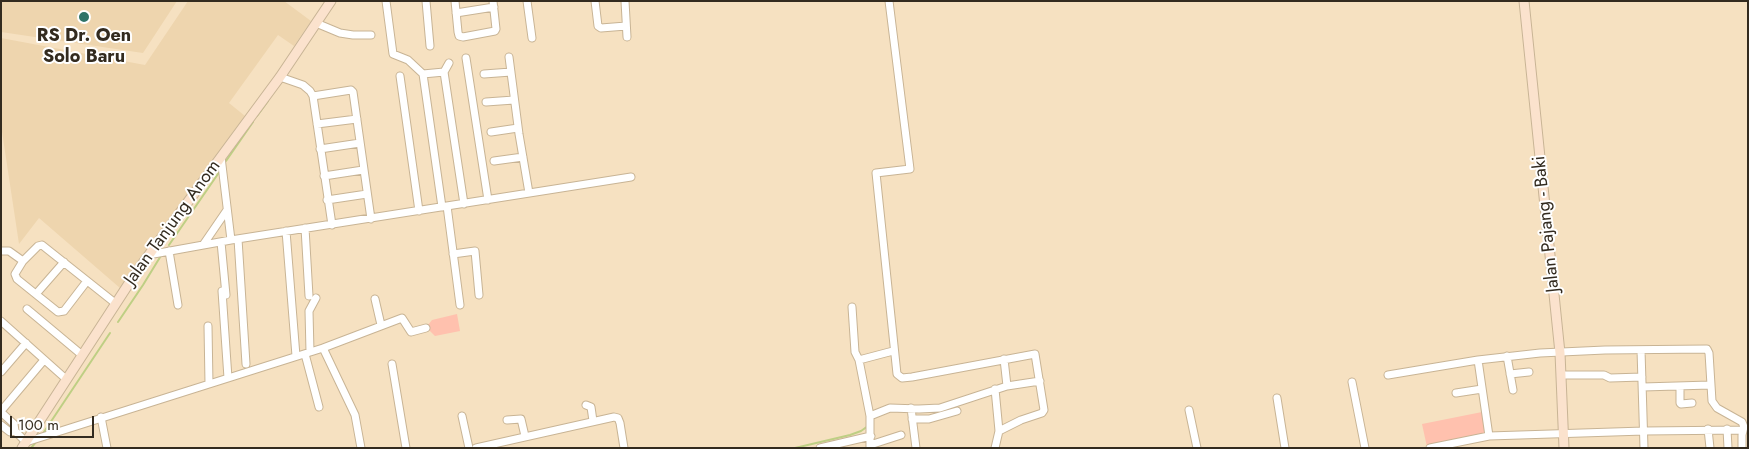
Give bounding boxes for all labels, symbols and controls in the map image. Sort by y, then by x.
marker: RS Dr. Oen Solo Baru [77,10,91,24]
place label: RS Dr. Oen Solo Baru [37,26,131,68]
street label: Jalan Pajang - Baki [1529,155,1565,293]
street label: Jalan Tanjung Anom [120,156,226,290]
scale bar [12,406,96,438]
text: 100 m [18,414,59,436]

